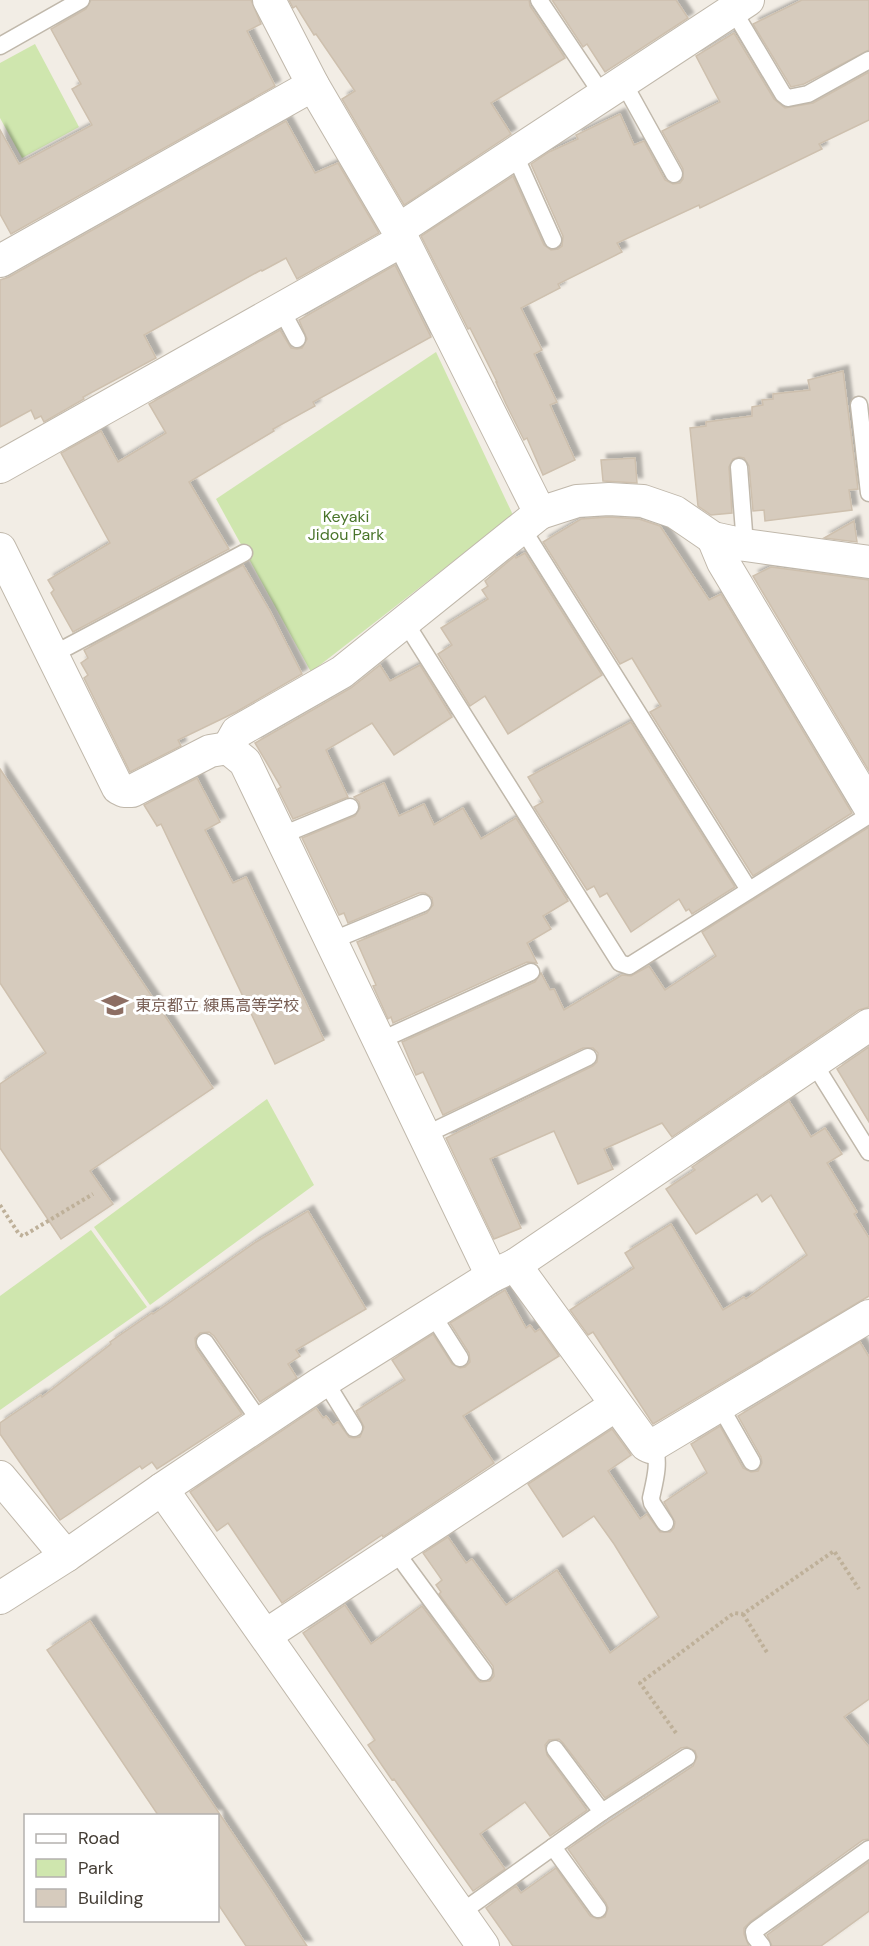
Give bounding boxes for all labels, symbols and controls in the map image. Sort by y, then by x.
park label: Keyaki Jidou Park [308,506,384,545]
school or university icon: 東京都立 練馬高等学校 [100,990,130,1020]
place label: 東京都立 練馬高等学校 [135,995,299,1016]
legend [24,1814,219,1922]
text: Road [78,1826,120,1850]
text: Park [78,1856,114,1880]
text: Building [78,1886,143,1910]

